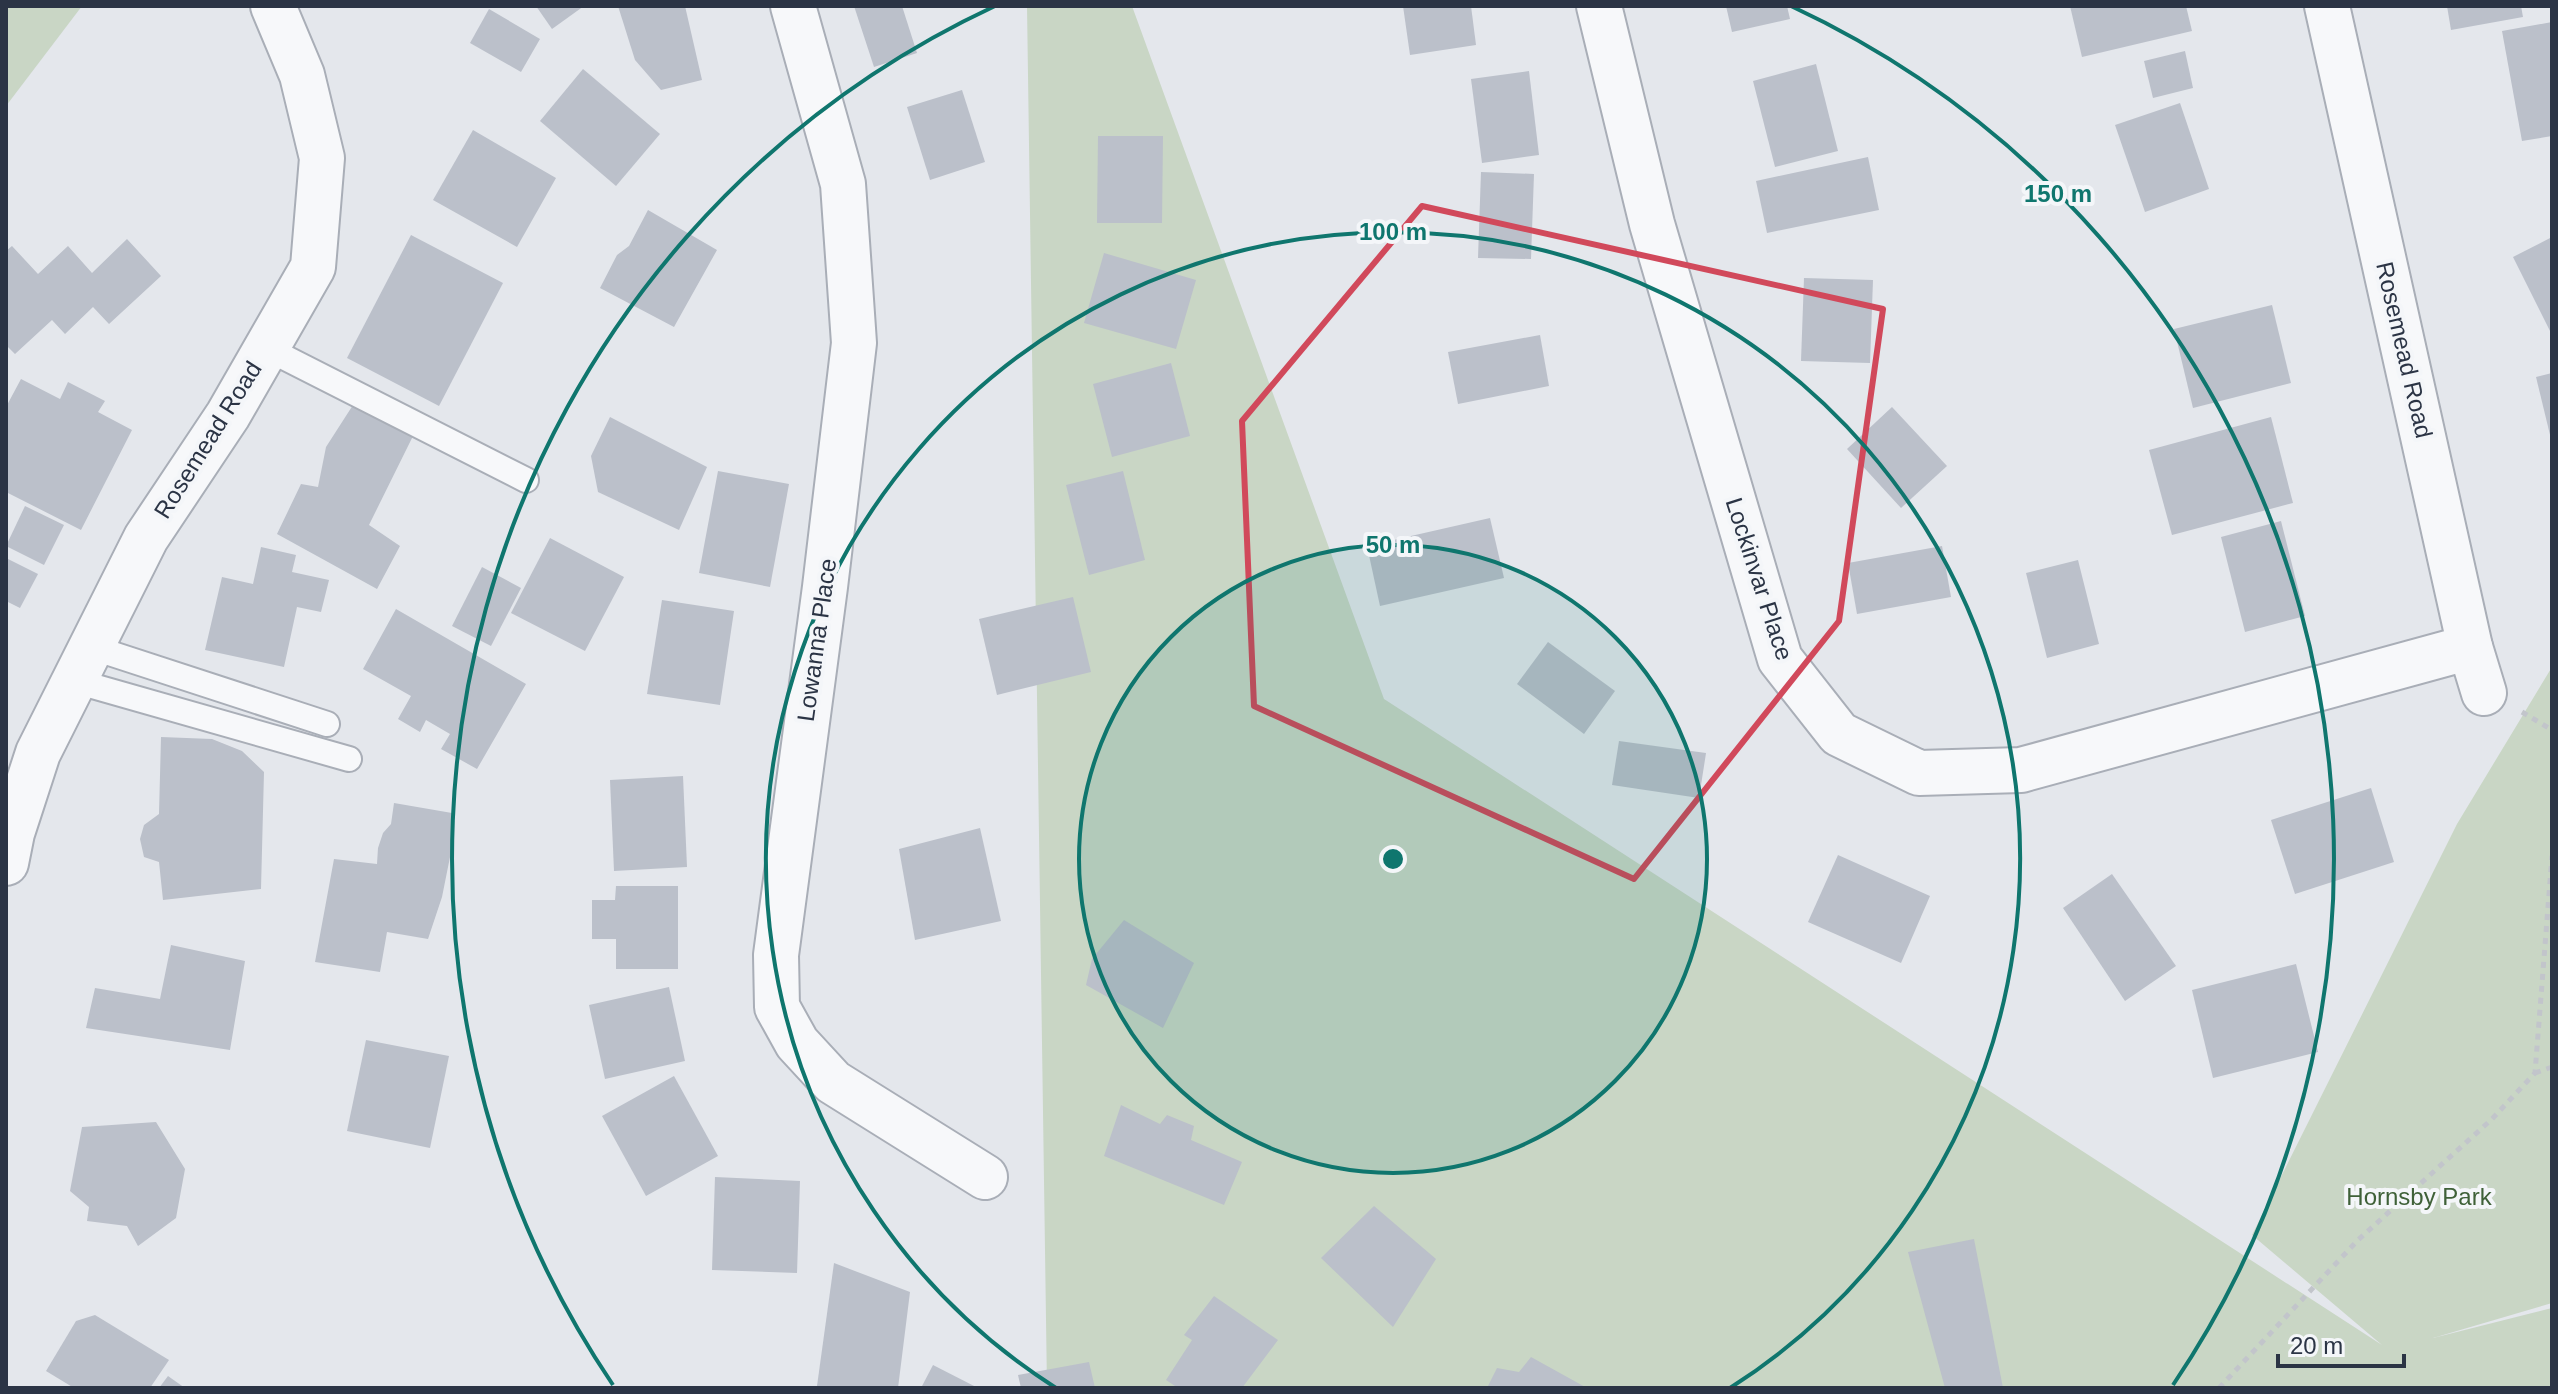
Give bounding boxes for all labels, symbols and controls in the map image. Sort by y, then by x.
text: 150 m [2024,180,2092,207]
text: 100 m [1359,218,1427,245]
street label: Rosemead Road [2371,259,2438,441]
street label: Rosemead Road [148,356,267,523]
street label: Lockinvar Place [1720,494,1798,664]
text: 50 m [1366,531,1420,558]
street label: Lowanna Place [792,557,841,723]
centre of rings [1379,845,1407,873]
park label: Hornsby Park [2346,1183,2493,1210]
scale bar [2278,1318,2404,1368]
text: 20 m [2290,1332,2343,1359]

